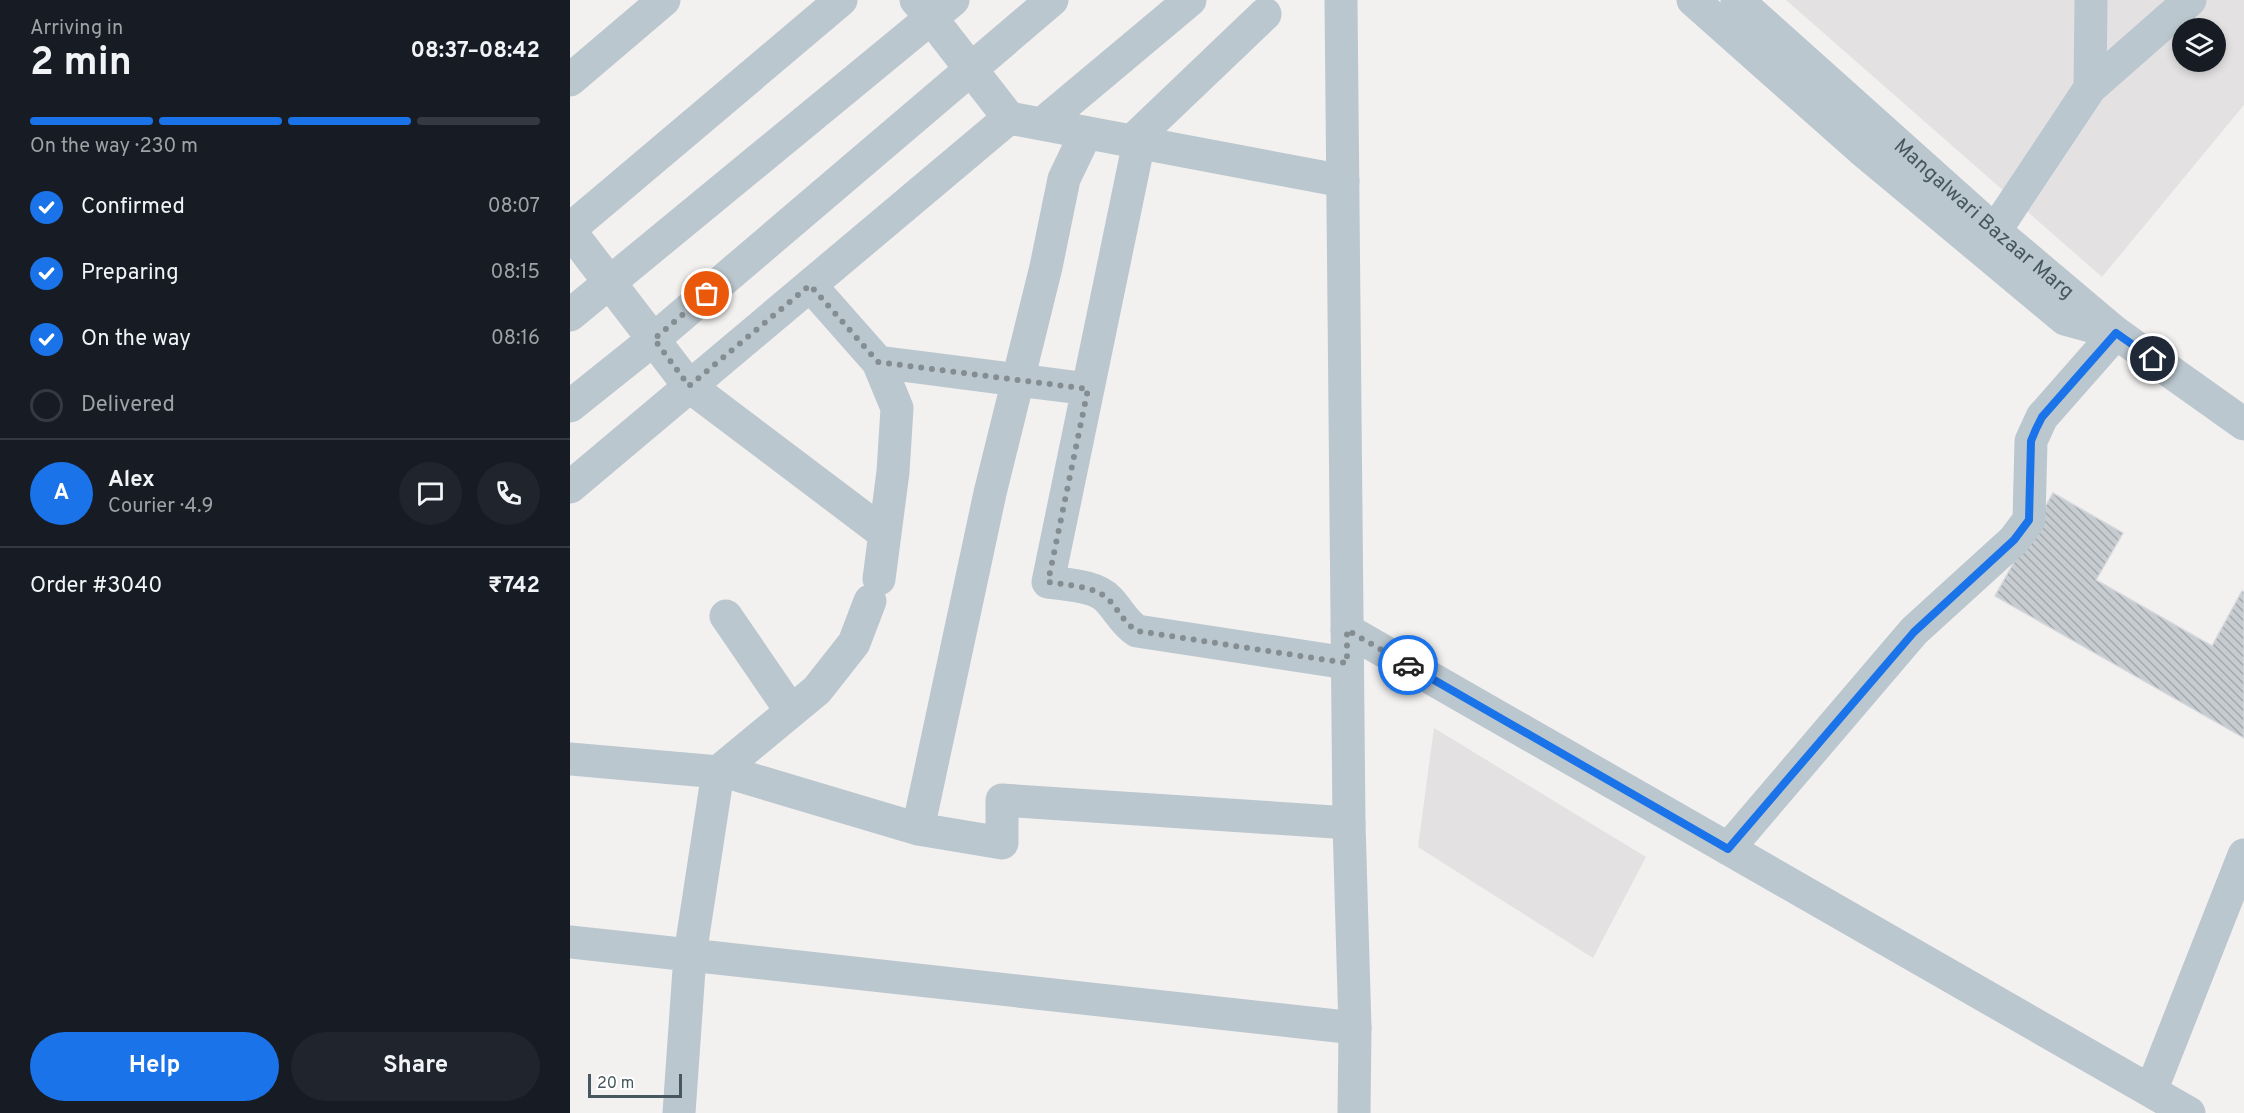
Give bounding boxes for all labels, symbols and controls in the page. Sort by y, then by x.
text: Arriving in [30,16,123,42]
map controls [2172,18,2226,72]
button: layers [2172,18,2226,72]
text: 08:37–08:42 [411,38,540,65]
text: 2 min [30,40,132,89]
street label: Mangalwari Bazaar Marg [1888,133,2080,305]
text: On the way · 230 m [30,134,198,160]
icon: check [30,191,63,224]
text: Confirmed [81,194,185,221]
text: 08:07 [488,194,540,220]
icon: check [30,257,63,290]
text: Preparing [81,260,179,287]
text: 08:15 [491,260,540,286]
pin [681,268,732,319]
icon: bag [690,277,723,310]
icon: check [30,323,63,356]
text: On the way [81,326,191,353]
text: 08:16 [491,326,540,352]
pin [2127,333,2178,384]
icon: home [2136,342,2169,375]
text: Delivered [81,392,175,419]
button: chat [399,462,462,525]
button: phone [477,462,540,525]
text: Alex [108,467,155,494]
text: A [54,480,69,507]
text: Courier · 4.9 [108,494,213,520]
text: Order #3040 [30,573,162,600]
text: ₹742 [488,573,540,600]
courier [1378,635,1438,695]
icon: car [1392,649,1425,682]
button: Help [30,1032,279,1101]
button: Share [291,1032,540,1101]
scale bar [588,1071,682,1098]
text: 20 m [597,1074,634,1094]

